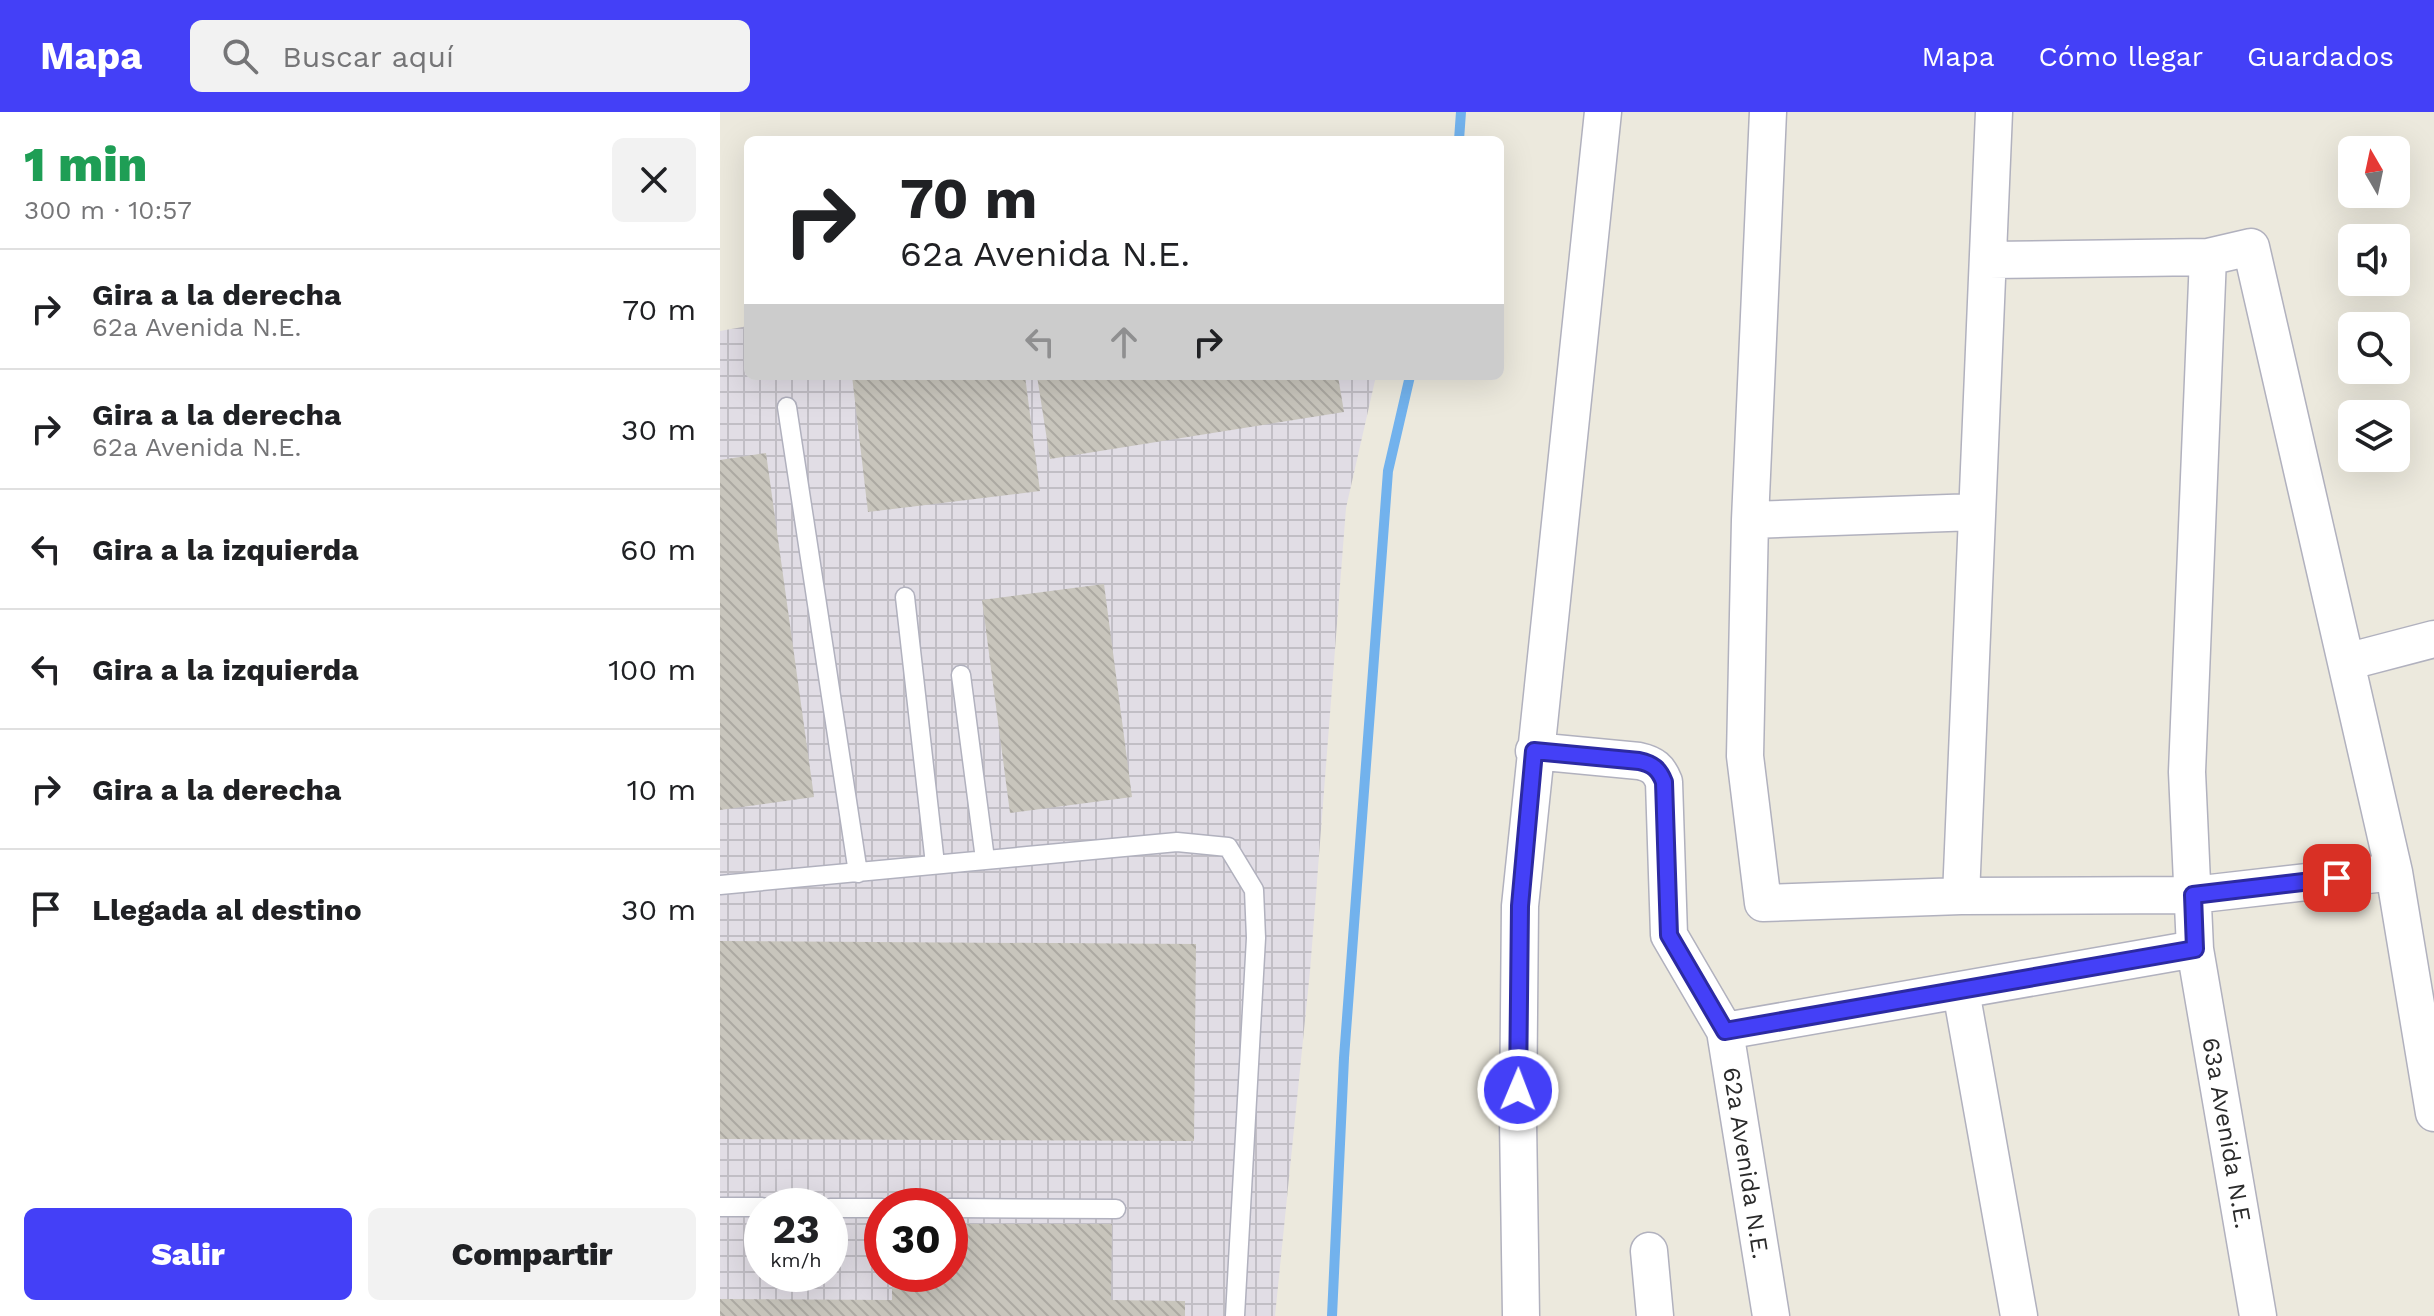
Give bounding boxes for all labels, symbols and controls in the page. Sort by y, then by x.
search box [190,20,750,92]
text: Mapa [40,34,142,78]
icon: search [218,34,262,78]
text: Buscar aquí [282,39,454,74]
text: Mapa [1922,40,1995,73]
text: Cómo llegar [2039,40,2203,73]
text: Guardados [2247,40,2394,73]
text: 1 min [24,136,147,193]
north arrow [2338,136,2410,208]
map controls [2338,136,2410,472]
button: close [612,138,696,222]
text: 70 m [900,166,1037,232]
icon: right [768,168,872,272]
text: 300 m · 10:57 [24,195,192,225]
button: sound [2338,224,2410,296]
text: 62a Avenida N.E. [900,233,1190,275]
text: Gira a la derecha [92,277,341,312]
icon: right [24,287,68,331]
text: 70 m [622,292,696,327]
text: 62a Avenida N.E. [92,312,302,342]
button: search [2338,312,2410,384]
icon: left [1018,320,1062,364]
icon: ahead [1102,320,1146,364]
icon: right [1186,320,1230,364]
text: Gira a la derecha [92,397,341,432]
button: layers [2338,400,2410,472]
icon: right [24,407,68,451]
text: 30 m [621,412,696,447]
text: 62a Avenida N.E. [92,432,302,462]
icon: left [24,527,68,571]
text: Gira a la izquierda [92,532,359,567]
text: 60 m [620,532,696,567]
icon: left [24,647,68,691]
text: Gira a la izquierda [92,652,359,687]
text: 100 m [608,652,696,687]
icon: right [24,767,68,811]
text: Gira a la derecha [92,772,341,807]
text: 10 m [627,772,696,807]
pin [2303,844,2371,912]
icon: arrive [2315,856,2359,900]
icon: arrive [24,887,68,931]
text: Llegada al destino [92,892,362,927]
text: 30 m [621,892,696,927]
street label: 63a Avenida N.E. [2196,1035,2258,1231]
position arrow [1476,1048,1560,1132]
street label: 62a Avenida N.E. [1717,1065,1775,1261]
speed limit sign: 30 [864,1188,968,1292]
text: 23 [772,1206,820,1253]
button: Salir [24,1208,352,1300]
button: Compartir [368,1208,696,1300]
text: km/h [770,1248,822,1272]

